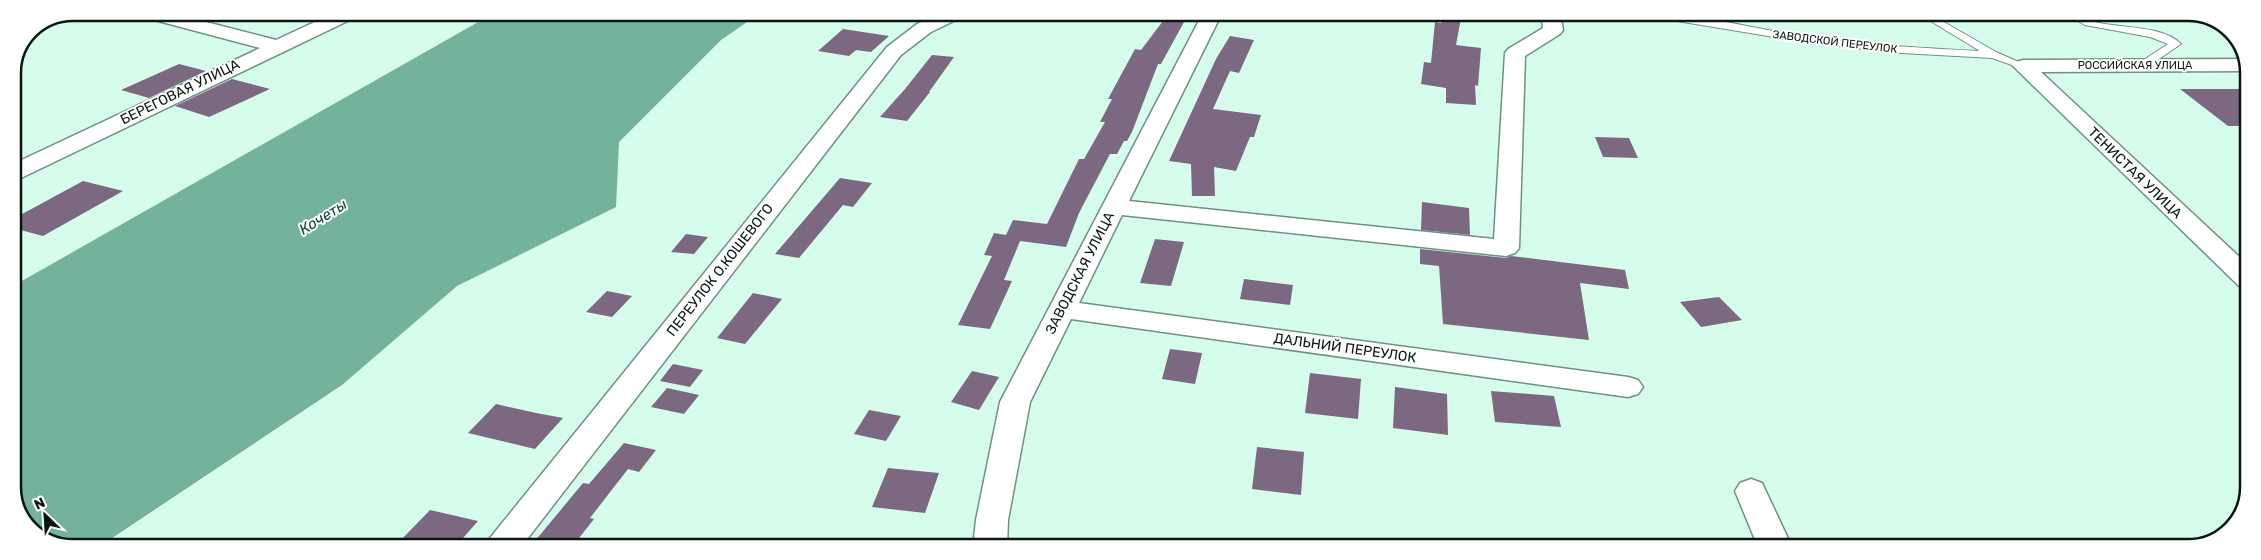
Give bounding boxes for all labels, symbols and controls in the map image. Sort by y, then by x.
street label: ЗАВОДСКОЙ ПЕРЕУЛОК [1772,28,1898,56]
street label: БЕРЕГОВАЯ УЛИЦА [118,55,243,128]
street label: РОССИЙСКАЯ УЛИЦА [2078,59,2193,72]
street label: ТЕНИСТАЯ УЛИЦА [2084,124,2186,223]
water label: Кочеты [296,195,350,239]
street label: ПЕРЕУЛОК О.КОШЕВОГО [663,200,777,340]
street label: ЗАВОДСКАЯ УЛИЦА [1042,209,1118,337]
street label: ДАЛЬНИЙ ПЕРЕУЛОК [1273,329,1418,366]
north arrow [20,490,70,540]
text: N [32,494,48,514]

